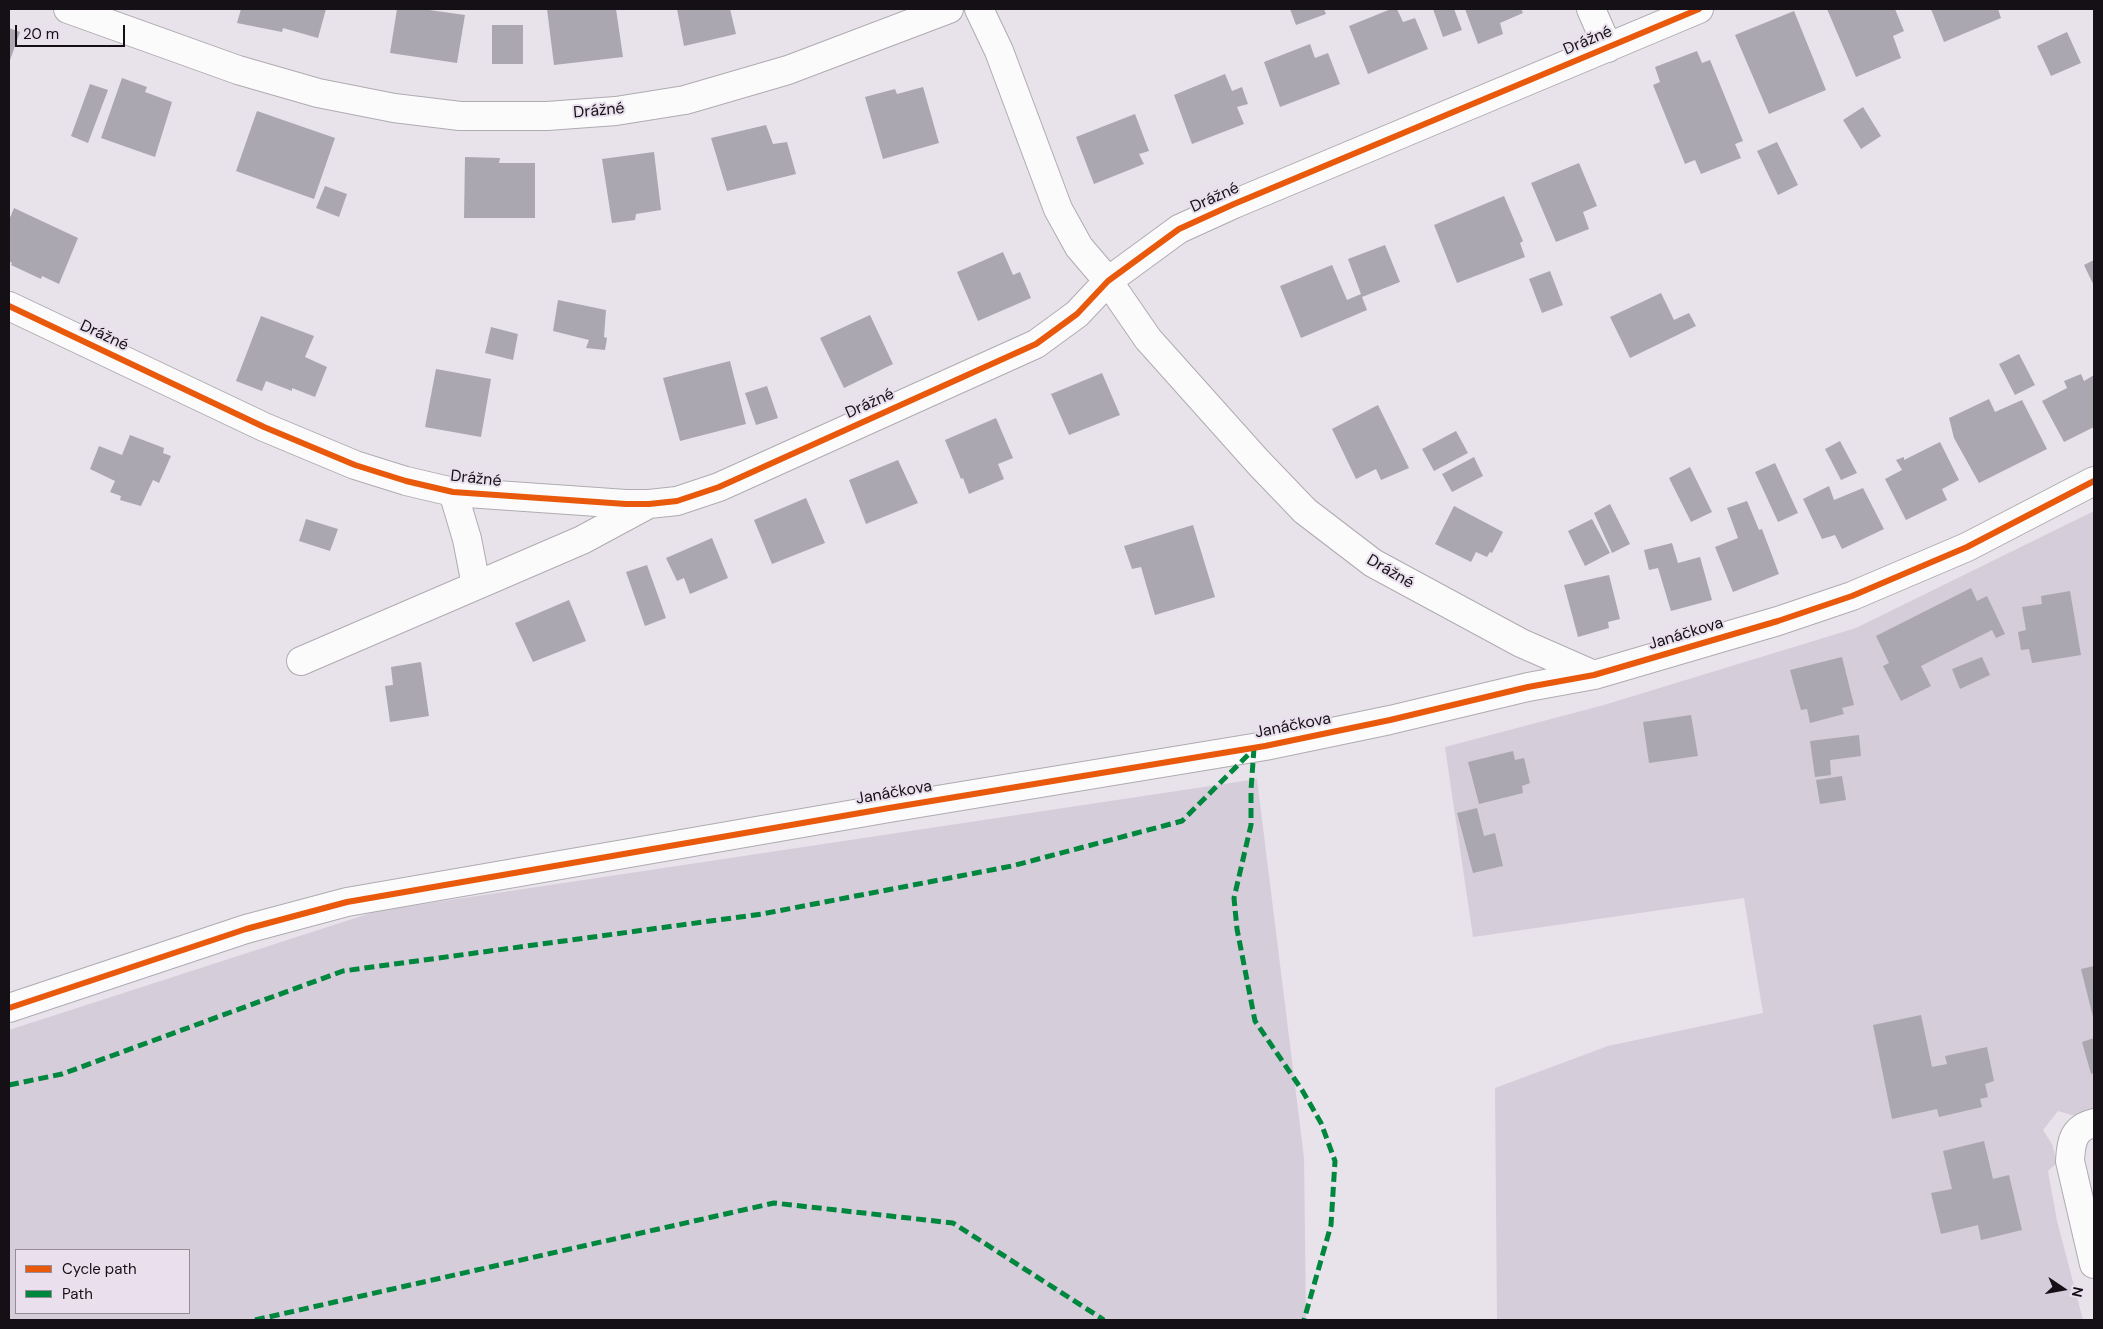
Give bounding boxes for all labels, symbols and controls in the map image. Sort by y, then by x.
scale bar [18,15,128,47]
street label: Drážné [1561,22,1615,60]
text: 20 m [23,24,59,44]
street label: Drážné [573,99,625,123]
street label: Drážné [1188,179,1242,217]
street label: Drážné [77,316,131,356]
street label: Drážné [843,385,897,423]
street label: Drážné [450,467,502,491]
street label: Drážné [1363,551,1417,593]
street label: Janáčkova [1646,614,1726,654]
street label: Janáčkova [1253,709,1333,743]
street label: Janáčkova [854,777,934,809]
legend [15,1249,190,1314]
text: Cycle path [62,1259,137,1279]
north arrow [2038,1264,2088,1314]
text: Path [62,1284,93,1304]
text: N [2068,1285,2088,1299]

